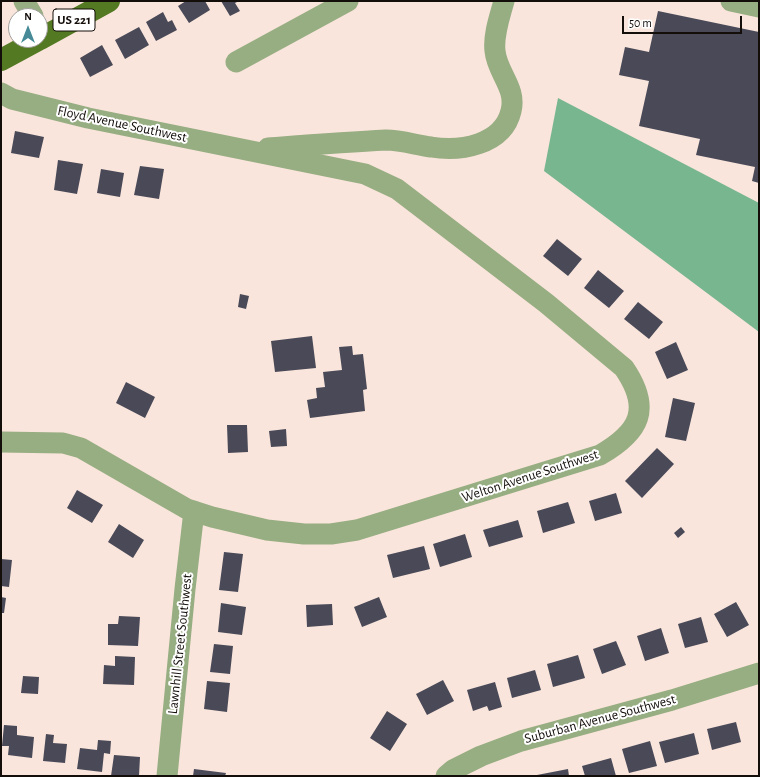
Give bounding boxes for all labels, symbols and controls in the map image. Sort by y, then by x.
north arrow [8,8,48,48]
scale bar [624,8,744,34]
road number: US 221 [53,9,95,31]
text: N [24,11,32,22]
text: 50 m [629,17,652,29]
street label: Floyd Avenue Southwest [56,102,188,146]
street label: Welton Avenue Southwest [460,446,600,506]
street label: Lawnhill Street Southwest [164,573,196,715]
street label: Suburban Avenue Southwest [523,691,677,747]

